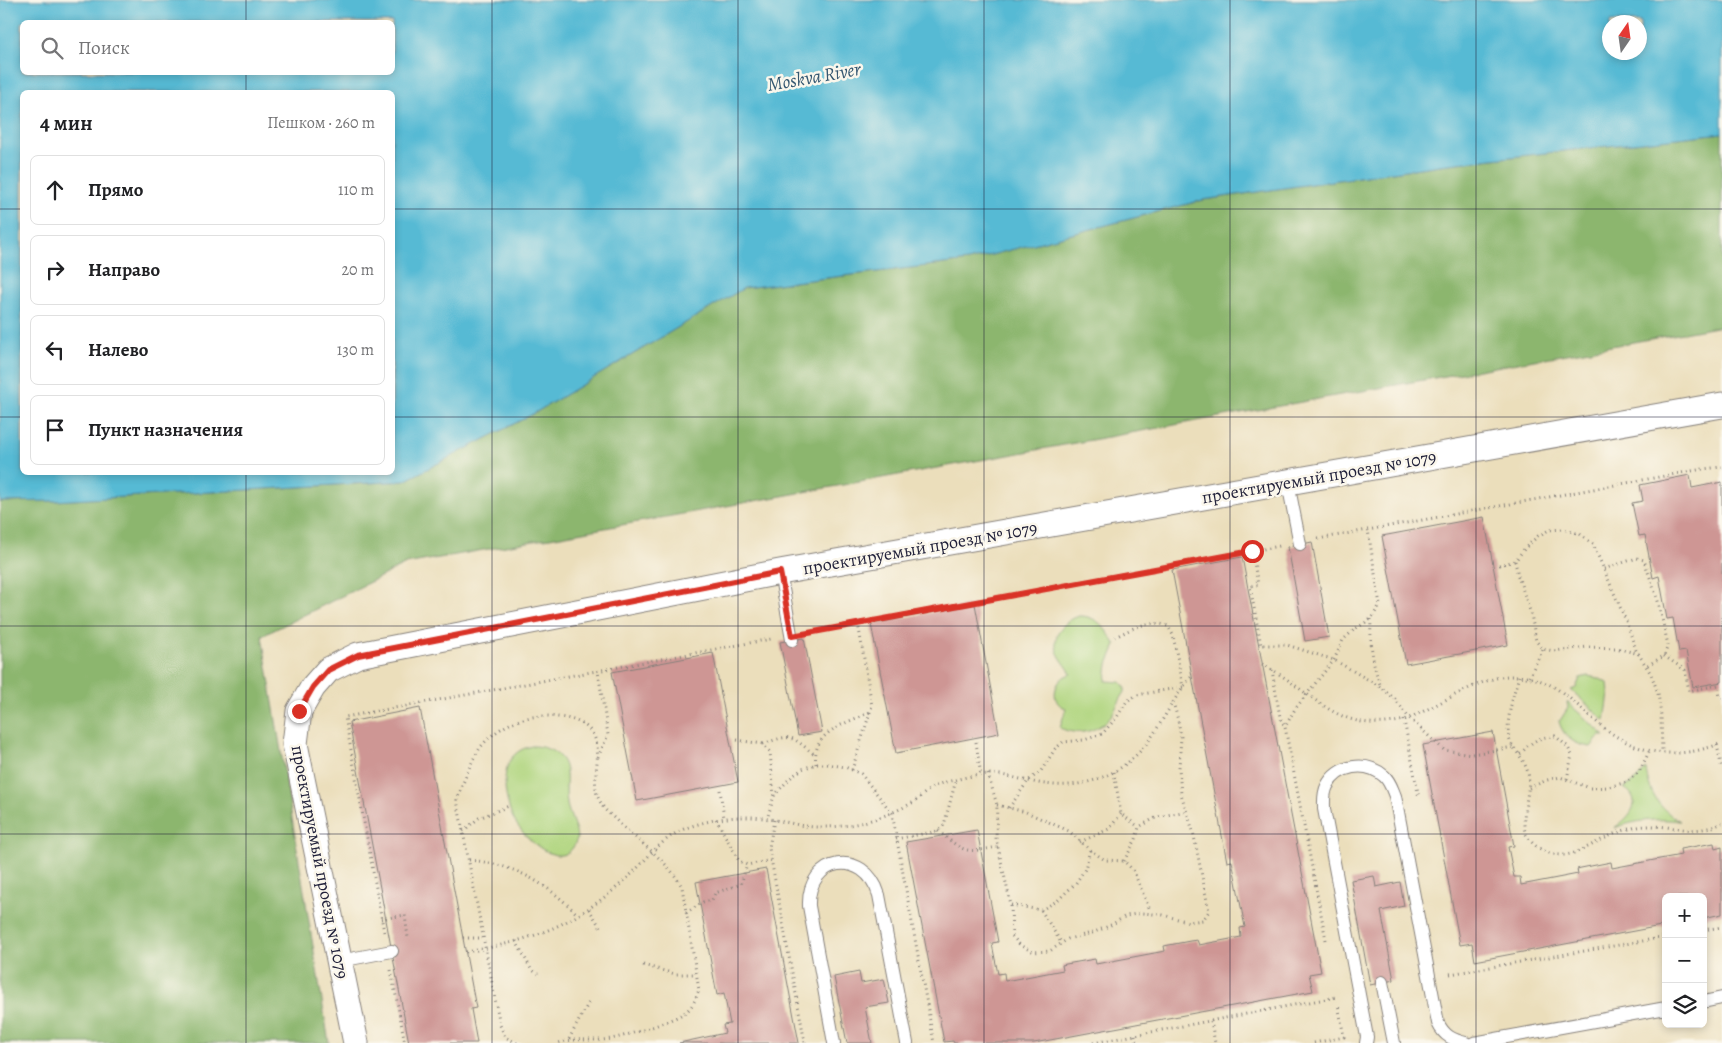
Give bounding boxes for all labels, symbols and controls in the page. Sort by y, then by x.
north arrow [1602,15,1647,60]
search box [20,20,395,75]
icon: search [38,34,66,62]
text: Поиск [78,35,130,61]
water label: Moskva River [765,56,864,98]
text: 4 мин [40,109,93,137]
text: Пешком · 260 m [267,112,375,134]
icon: ahead [41,176,69,204]
text: Прямо [88,177,143,203]
text: 110 m [338,179,374,201]
icon: right [41,256,69,284]
text: Направо [88,257,160,283]
text: 20 m [341,259,374,281]
icon: left [41,336,69,364]
text: Налево [88,337,148,363]
text: 130 m [337,339,374,361]
icon: arrive [41,416,69,444]
text: Пункт назначения [88,417,243,443]
street label: проектируемый проезд № 1079 [1200,445,1438,509]
street label: проектируемый проезд № 1079 [801,516,1039,580]
route start [1241,540,1264,563]
route end [288,700,311,723]
street label: проектируемый проезд № 1079 [286,743,354,981]
map controls [1662,893,1707,1028]
button: + [1662,893,1707,938]
button: − [1662,938,1707,983]
button: layers [1662,983,1707,1028]

